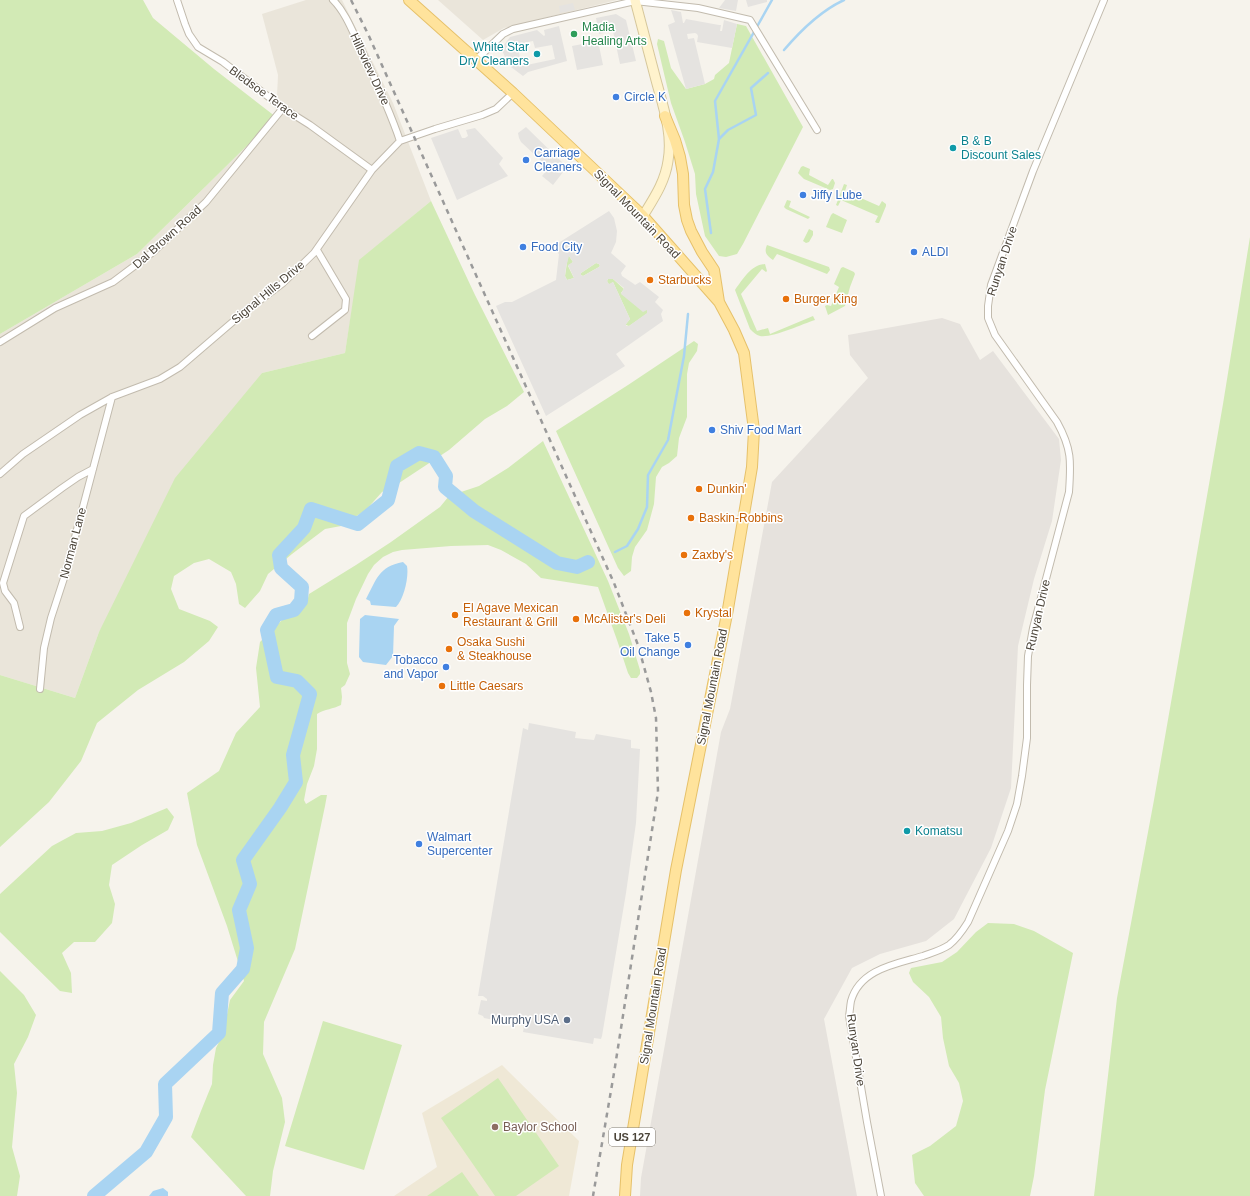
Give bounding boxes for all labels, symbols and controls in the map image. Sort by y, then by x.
place label: Madia Healing Arts [582,20,647,48]
marker: Madia Healing Arts [569,29,579,39]
street label: Hillsview Drive [347,31,393,108]
place label: White Star Dry Cleaners [459,40,529,68]
marker: White Star Dry Cleaners [532,49,542,59]
street label: Bledsoe Terace [227,63,302,123]
place label: Circle K [624,90,666,104]
marker: Circle K [611,92,621,102]
place label: B & B Discount Sales [961,134,1041,162]
marker: B & B Discount Sales [948,143,958,153]
place label: Carriage Cleaners [534,146,582,174]
marker: Carriage Cleaners [521,155,531,165]
street label: Signal Mountain Road [591,167,683,261]
place label: Jiffy Lube [811,188,862,202]
marker: Jiffy Lube [798,190,808,200]
street label: Dal Brown Road [130,203,204,271]
street label: Runyan Drive [984,224,1020,298]
place label: Food City [531,240,582,254]
marker: Food City [518,242,528,252]
place label: ALDI [922,245,949,259]
marker: ALDI [909,247,919,257]
street label: Signal Hills Drive [229,257,307,327]
place label: Starbucks [658,273,711,287]
marker: Starbucks [645,275,655,285]
place label: Burger King [794,292,857,306]
marker: Burger King [781,294,791,304]
place label: Shiv Food Mart [720,423,802,437]
marker: Shiv Food Mart [707,425,717,435]
place label: Dunkin' [707,482,747,496]
marker: Dunkin' [694,484,704,494]
street label: Norman Lane [57,506,89,580]
place label: Baskin-Robbins [699,511,783,525]
marker: Baskin-Robbins [686,513,696,523]
place label: Zaxby's [692,548,733,562]
marker: Zaxby's [679,550,689,560]
street label: Runyan Drive [1023,578,1053,652]
place label: El Agave Mexican Restaurant & Grill [463,601,558,629]
place label: Krystal [695,606,732,620]
marker: Krystal [682,608,692,618]
marker: El Agave Mexican Restaurant & Grill [450,610,460,620]
place label: McAlister's Deli [584,612,666,626]
marker: McAlister's Deli [571,614,581,624]
street label: Signal Mountain Road [694,628,730,746]
place label: Take 5 Oil Change [620,631,680,659]
place label: Osaka Sushi & Steakhouse [457,635,532,663]
marker: Take 5 Oil Change [683,640,693,650]
marker: Osaka Sushi & Steakhouse [444,644,454,654]
place label: Tobacco and Vapor [384,653,438,681]
marker: Tobacco and Vapor [441,662,451,672]
place label: Little Caesars [450,679,523,693]
marker: Little Caesars [437,681,447,691]
place label: Komatsu [915,824,962,838]
marker: Komatsu [902,826,912,836]
place label: Walmart Supercenter [427,830,492,858]
marker: Walmart Supercenter [414,839,424,849]
street label: Signal Mountain Road [637,947,669,1065]
place label: Murphy USA [491,1013,559,1027]
street label: Runyan Drive [844,1013,868,1087]
marker: Murphy USA [562,1015,572,1025]
place label: Baylor School [503,1120,577,1134]
marker: Baylor School [490,1122,500,1132]
road number: US 127 [609,1128,655,1146]

